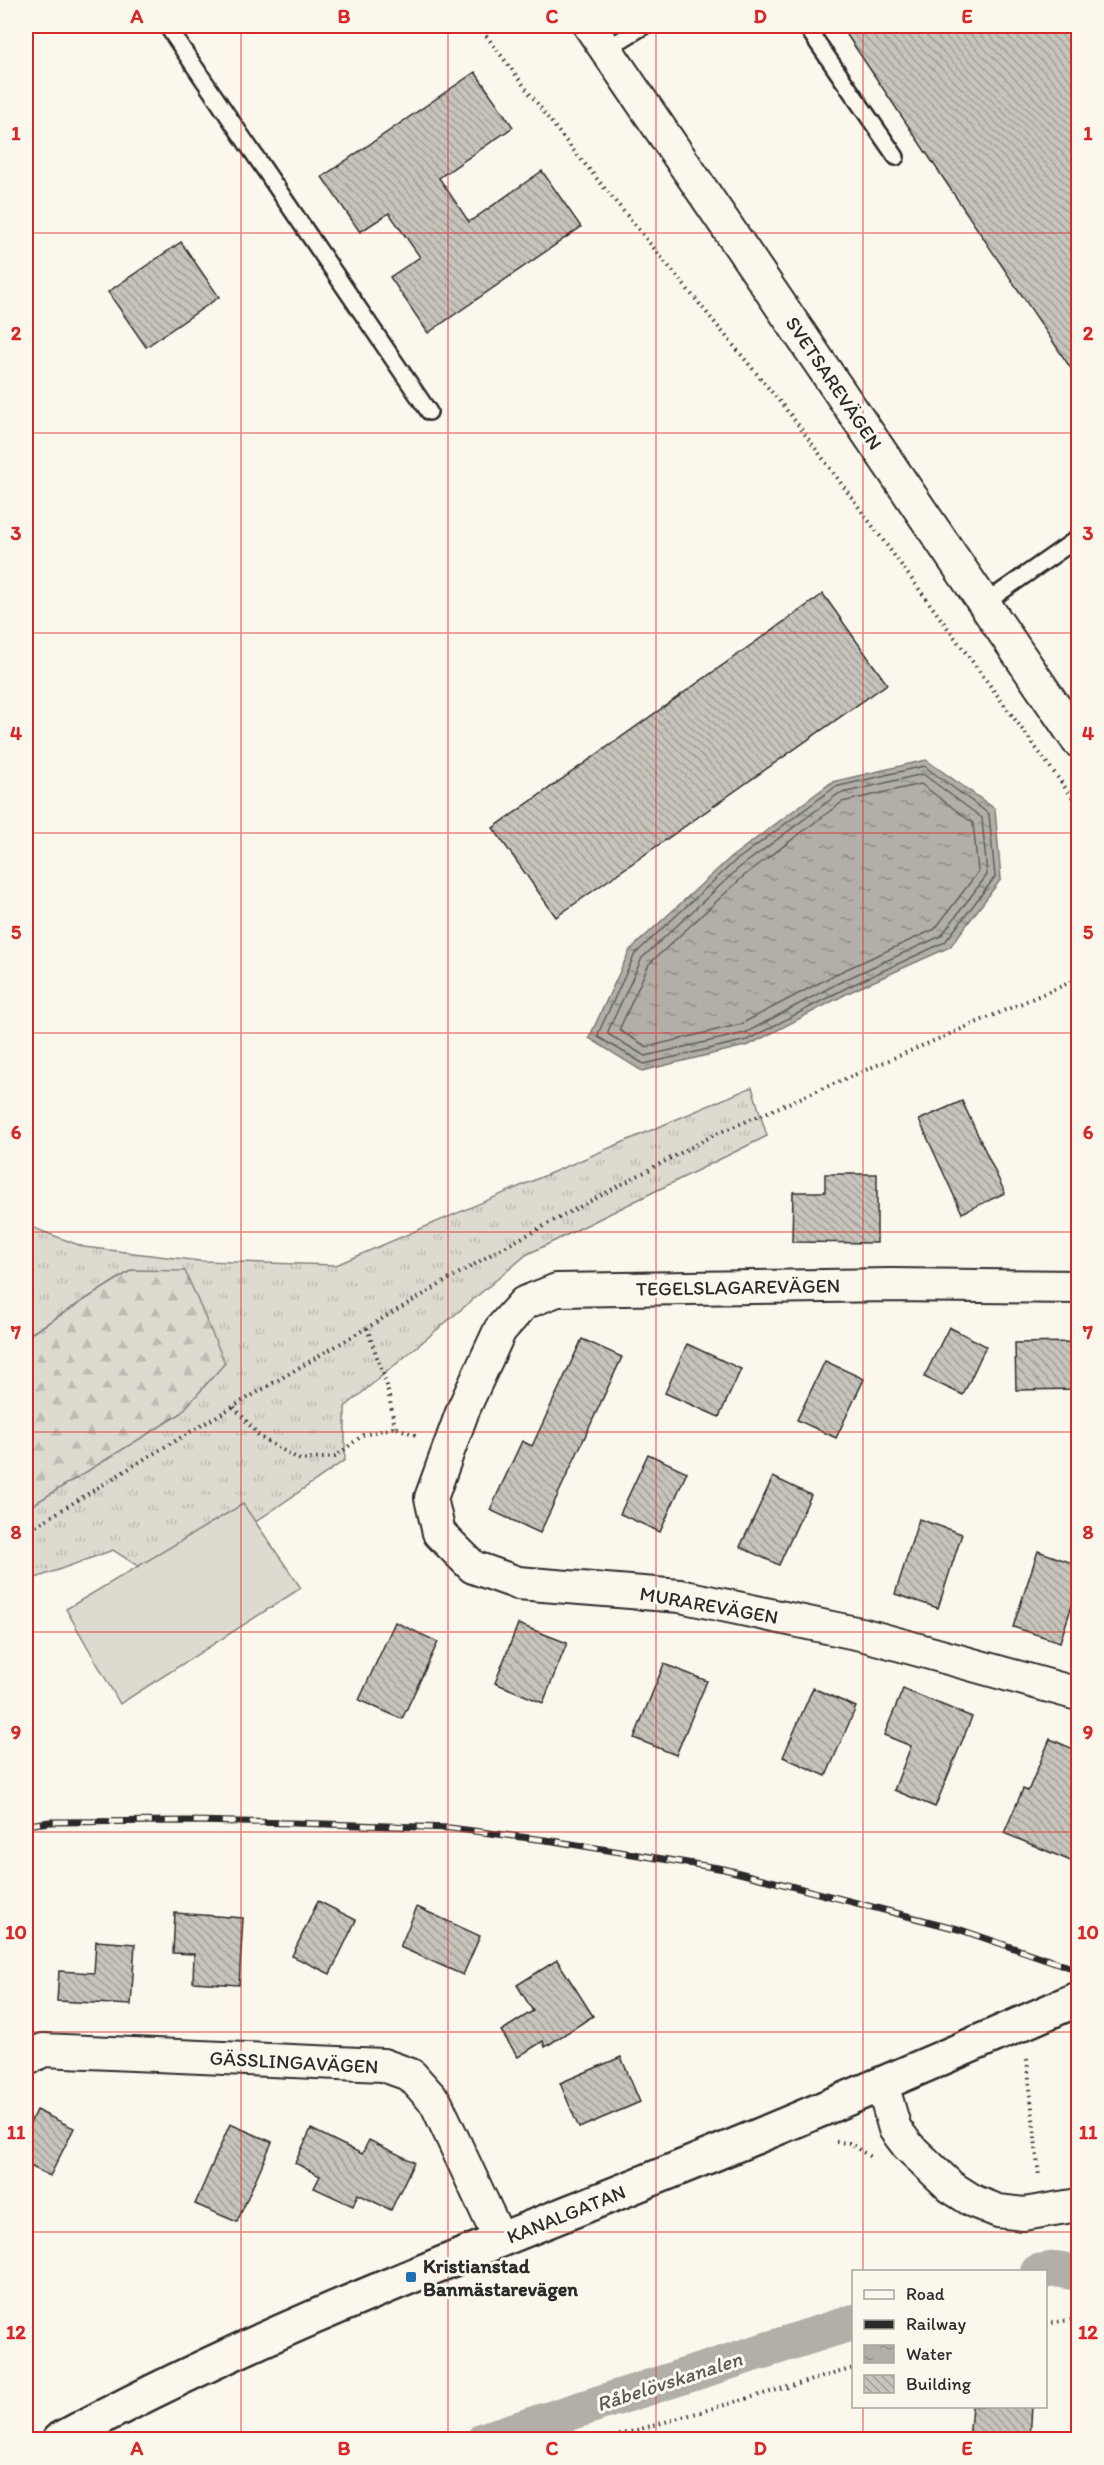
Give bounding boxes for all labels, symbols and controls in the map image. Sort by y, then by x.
text: A [130,4,144,28]
text: B [338,4,351,28]
text: C [546,4,559,28]
text: D [753,4,767,28]
text: E [961,4,973,28]
text: 1 [11,121,21,145]
text: 1 [1083,121,1093,145]
street label: SVETSAREVÄGEN [781,312,887,454]
text: 2 [11,321,22,345]
text: 2 [1083,321,1094,345]
text: 3 [11,521,22,545]
text: 3 [1083,521,1094,545]
text: 4 [10,721,22,745]
text: 4 [1082,721,1094,745]
text: 5 [11,920,22,944]
text: 5 [1083,920,1094,944]
text: 6 [11,1120,22,1144]
text: 6 [1083,1120,1094,1144]
street label: TEGELSLAGAREVÄGEN [636,1273,840,1301]
text: 7 [10,1320,21,1344]
text: 7 [1082,1320,1093,1344]
text: 8 [11,1520,22,1544]
text: 8 [1083,1520,1094,1544]
street label: MURAREVÄGEN [638,1581,780,1629]
text: 9 [11,1720,21,1744]
text: 9 [1083,1720,1093,1744]
text: 10 [5,1920,27,1944]
text: 10 [1077,1920,1099,1944]
street label: GÄSSLINGAVÄGEN [209,2046,379,2078]
text: 11 [7,2120,26,2144]
text: 11 [1079,2120,1098,2144]
street label: KANALGATAN [503,2179,629,2249]
place label: Kristianstad Banmästarevägen [423,2254,578,2302]
marker: Kristianstad Banmästarevägen [404,2270,418,2284]
legend [852,2270,1047,2408]
text: Road [906,2283,945,2305]
text: Railway [906,2313,967,2335]
text: 12 [6,2320,26,2344]
text: 12 [1078,2320,1098,2344]
text: Water [906,2343,952,2365]
water label: Råbelövskanalen [593,2345,746,2416]
text: Building [906,2373,972,2395]
text: A [130,2436,144,2460]
text: B [338,2436,351,2460]
text: C [546,2436,559,2460]
text: D [753,2436,767,2460]
text: E [961,2436,973,2460]

